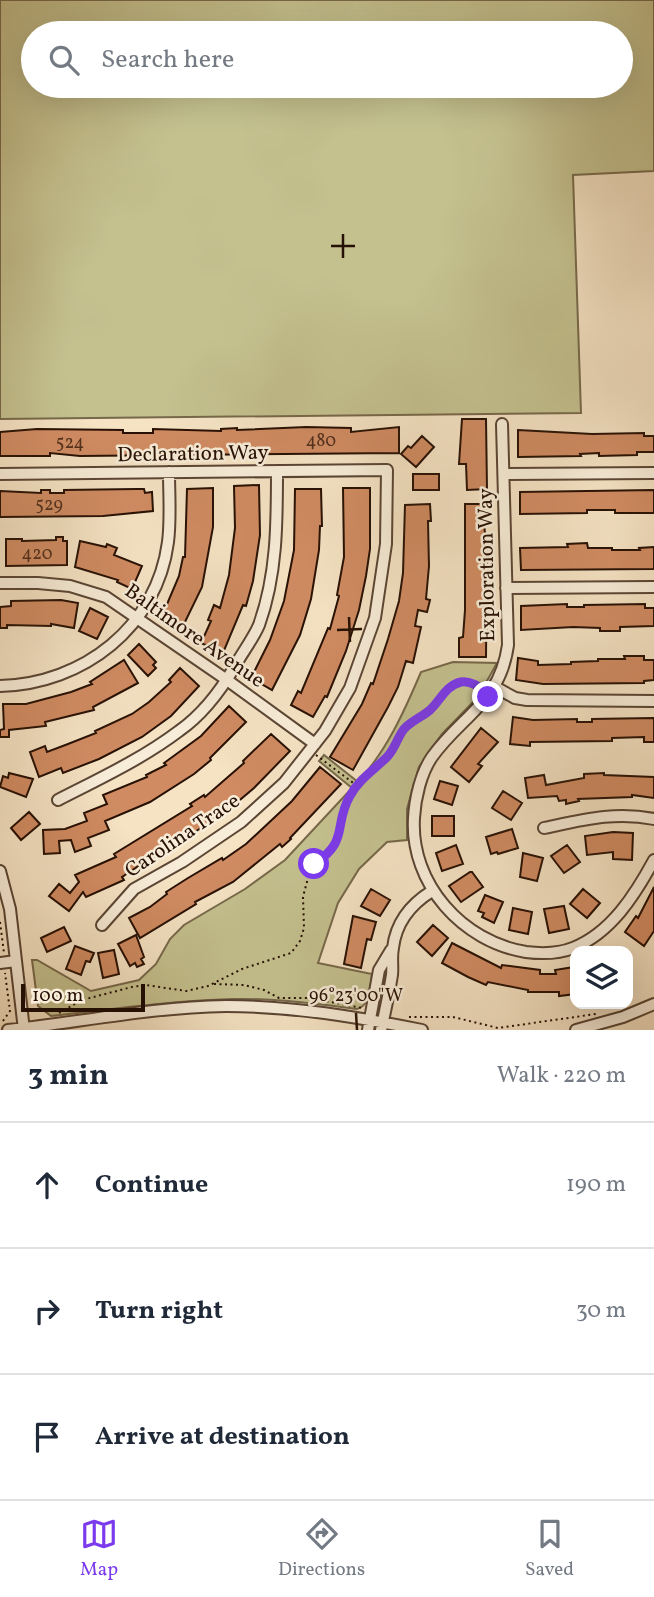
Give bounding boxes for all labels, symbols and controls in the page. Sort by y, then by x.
search box [21,21,633,98]
icon: search [45,41,83,79]
text: Search here [101,42,234,78]
house number: 480 [306,429,336,454]
house number: 524 [56,431,84,456]
street label: Declaration Way [117,439,270,470]
street label: Exploration Way [472,487,503,642]
house number: 529 [35,493,63,518]
house number: 420 [21,542,53,567]
street label: Baltimore Avenue [118,577,270,695]
route end [472,681,503,712]
street label: Carolina Trace [120,787,246,885]
route start [298,848,329,879]
map controls [570,946,633,1009]
button: layers [570,946,633,1009]
scale bar [21,981,145,1013]
text: 100 m [32,983,83,1009]
text: 96°23'00"W [309,984,403,1009]
text: 3 min [28,1055,109,1097]
text: Walk · 220 m [497,1060,626,1092]
icon: ahead [28,1166,66,1204]
text: Continue [95,1167,208,1203]
text: 190 m [566,1169,626,1201]
icon: right [28,1292,66,1330]
text: Turn right [95,1293,223,1329]
text: 30 m [576,1295,626,1327]
icon: arrive [28,1418,66,1456]
text: Arrive at destination [95,1419,350,1455]
tab: Map [80,1515,118,1583]
tab: Directions [278,1515,365,1583]
tab: Saved [525,1515,574,1583]

